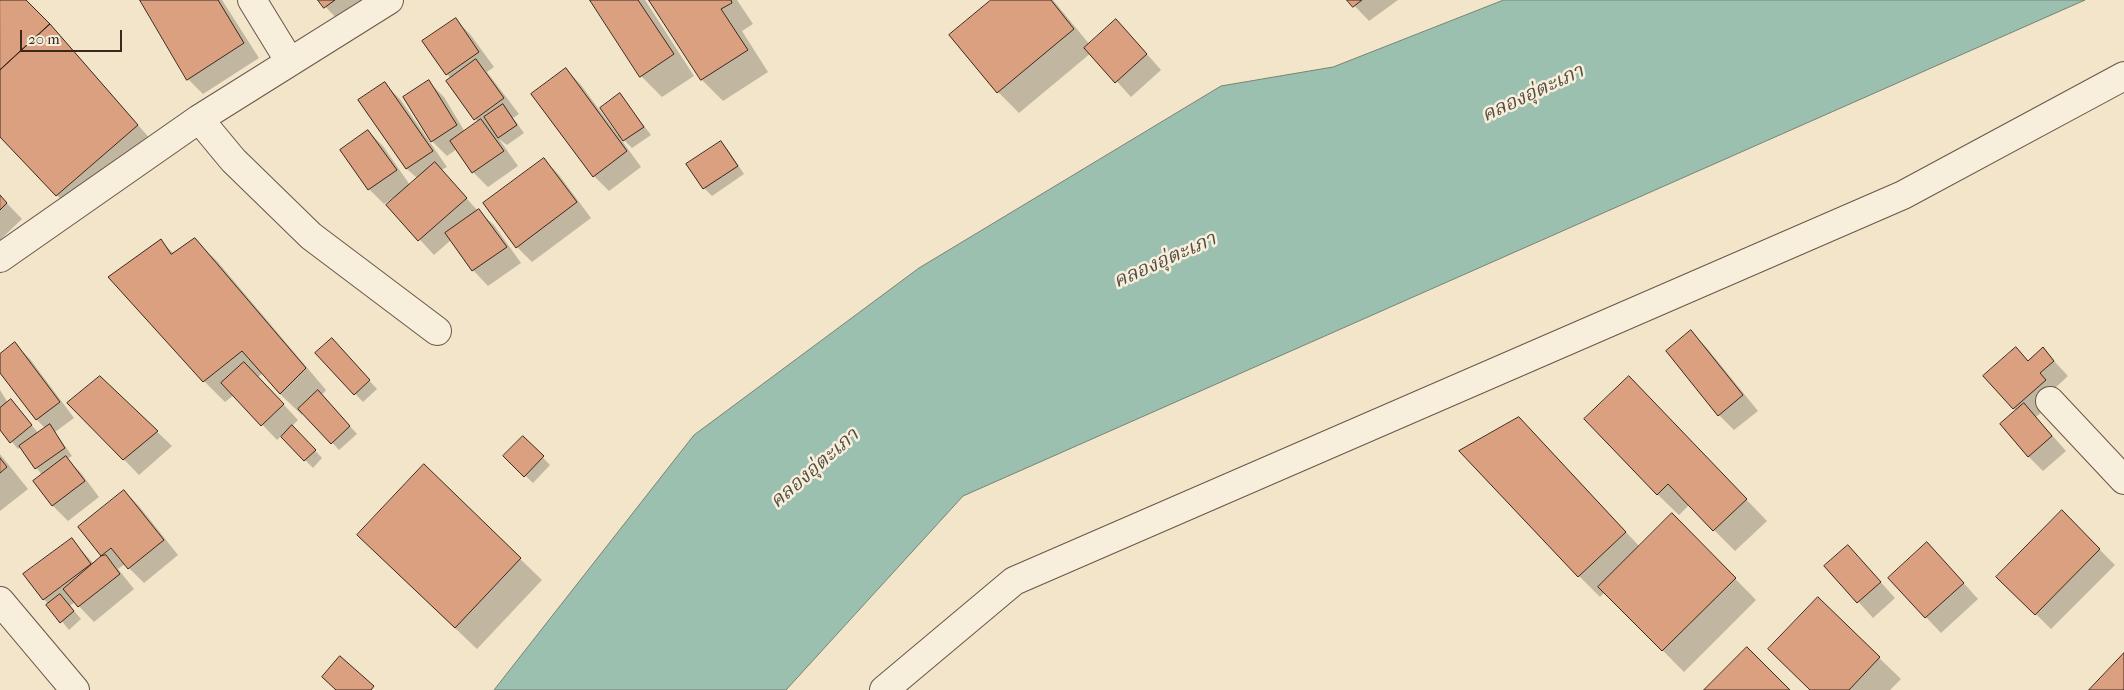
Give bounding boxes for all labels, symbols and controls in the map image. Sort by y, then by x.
scale bar [22,20,125,52]
text: 20 m [28,30,60,48]
water label: คลองอุ่ตะเภา [1478,60,1588,128]
water label: คลองอุ่ตะเภา [1110,228,1220,294]
water label: คลองอุ่ตะเภา [766,424,864,514]

